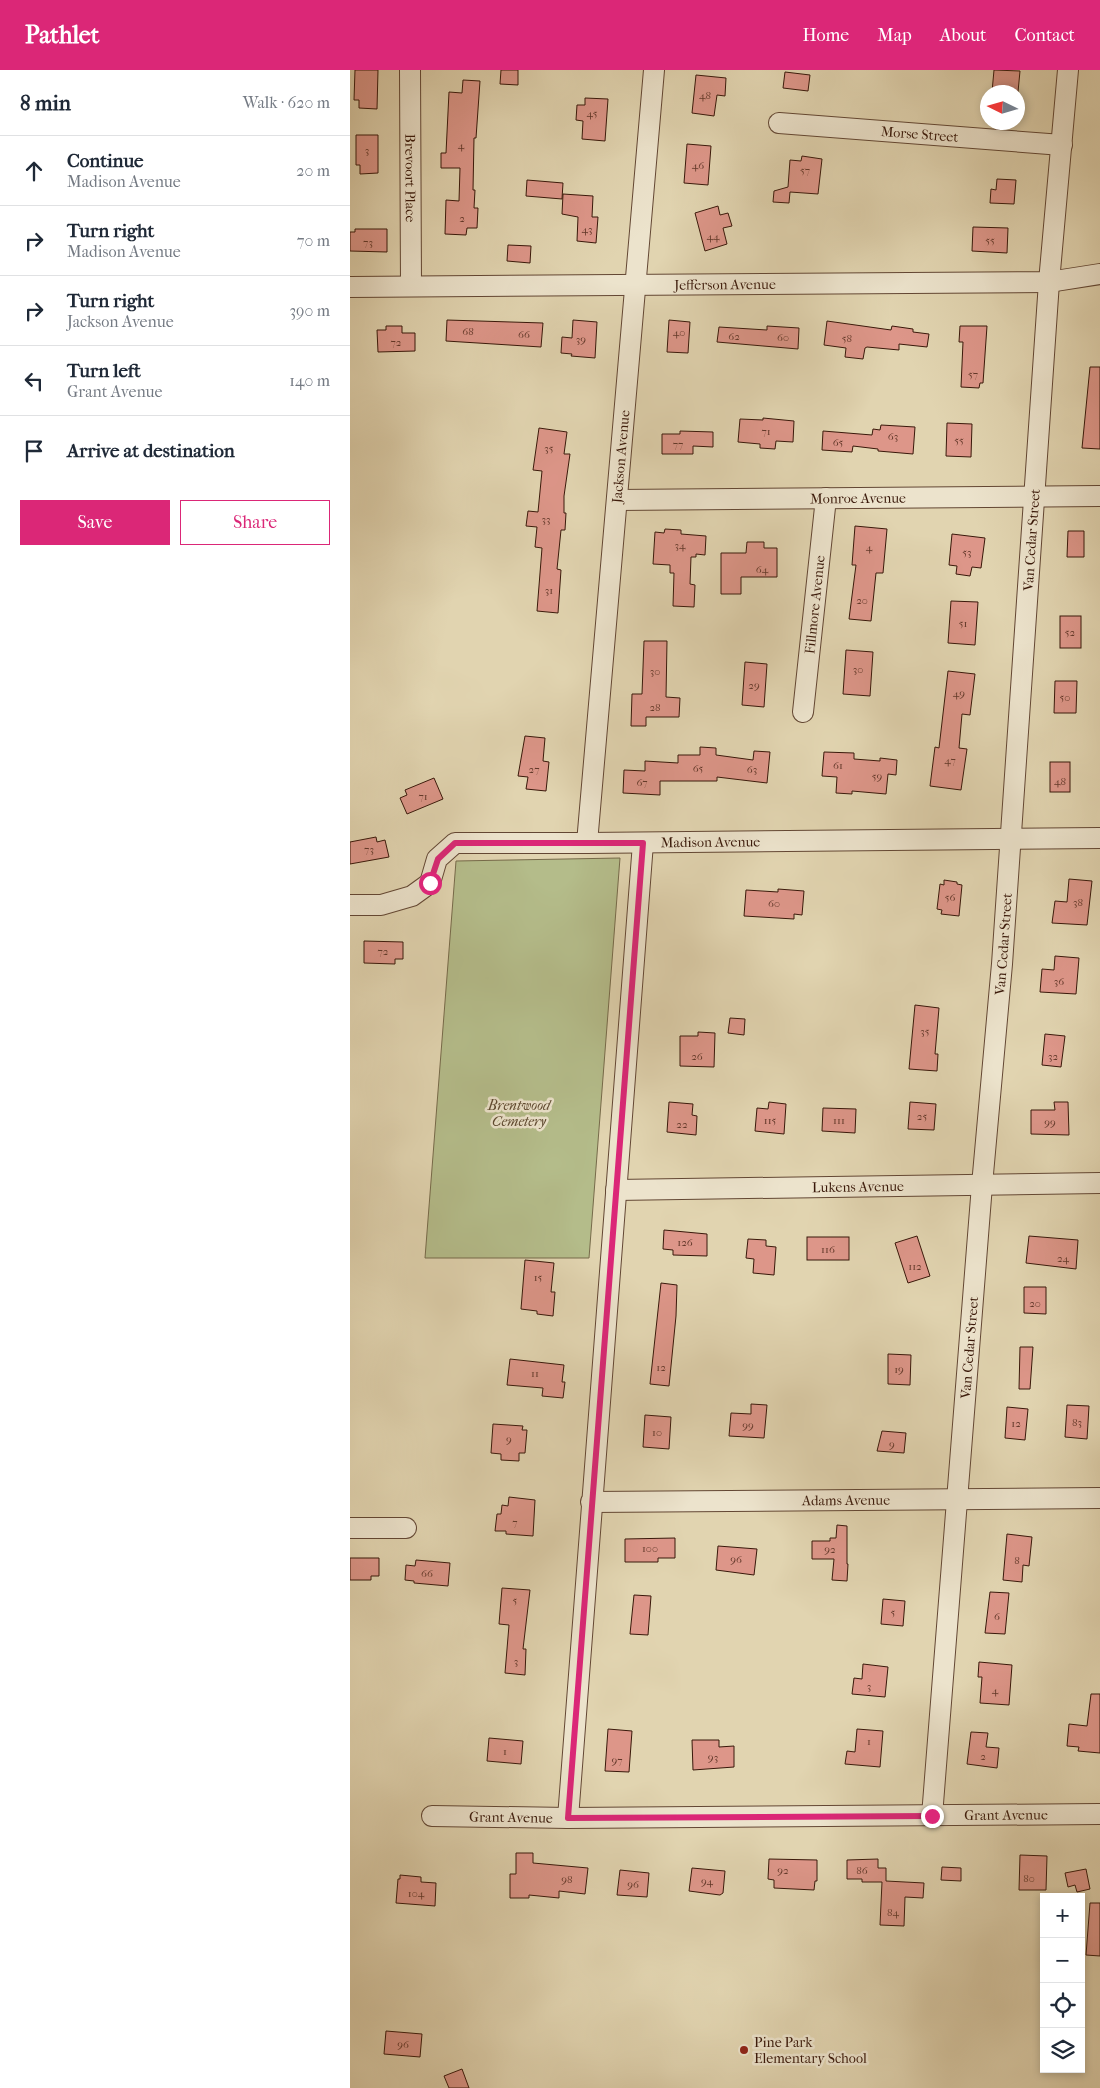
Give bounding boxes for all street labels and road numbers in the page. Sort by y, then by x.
street label: Morse Street [880,122,959,145]
street label: Brevoort Place [402,134,419,222]
street label: Jefferson Avenue [673,275,776,293]
street label: Jackson Avenue [608,409,633,505]
street label: Van Cedar Street [1019,488,1043,593]
street label: Monroe Avenue [810,489,906,507]
street label: Fillmore Avenue [801,554,828,655]
street label: Madison Avenue [661,833,760,851]
street label: Van Cedar Street [991,892,1015,997]
street label: Lukens Avenue [812,1177,904,1196]
street label: Van Cedar Street [957,1296,982,1400]
street label: Adams Avenue [801,1491,890,1509]
street label: Grant Avenue [964,1806,1048,1824]
street label: Grant Avenue [469,1808,553,1826]

